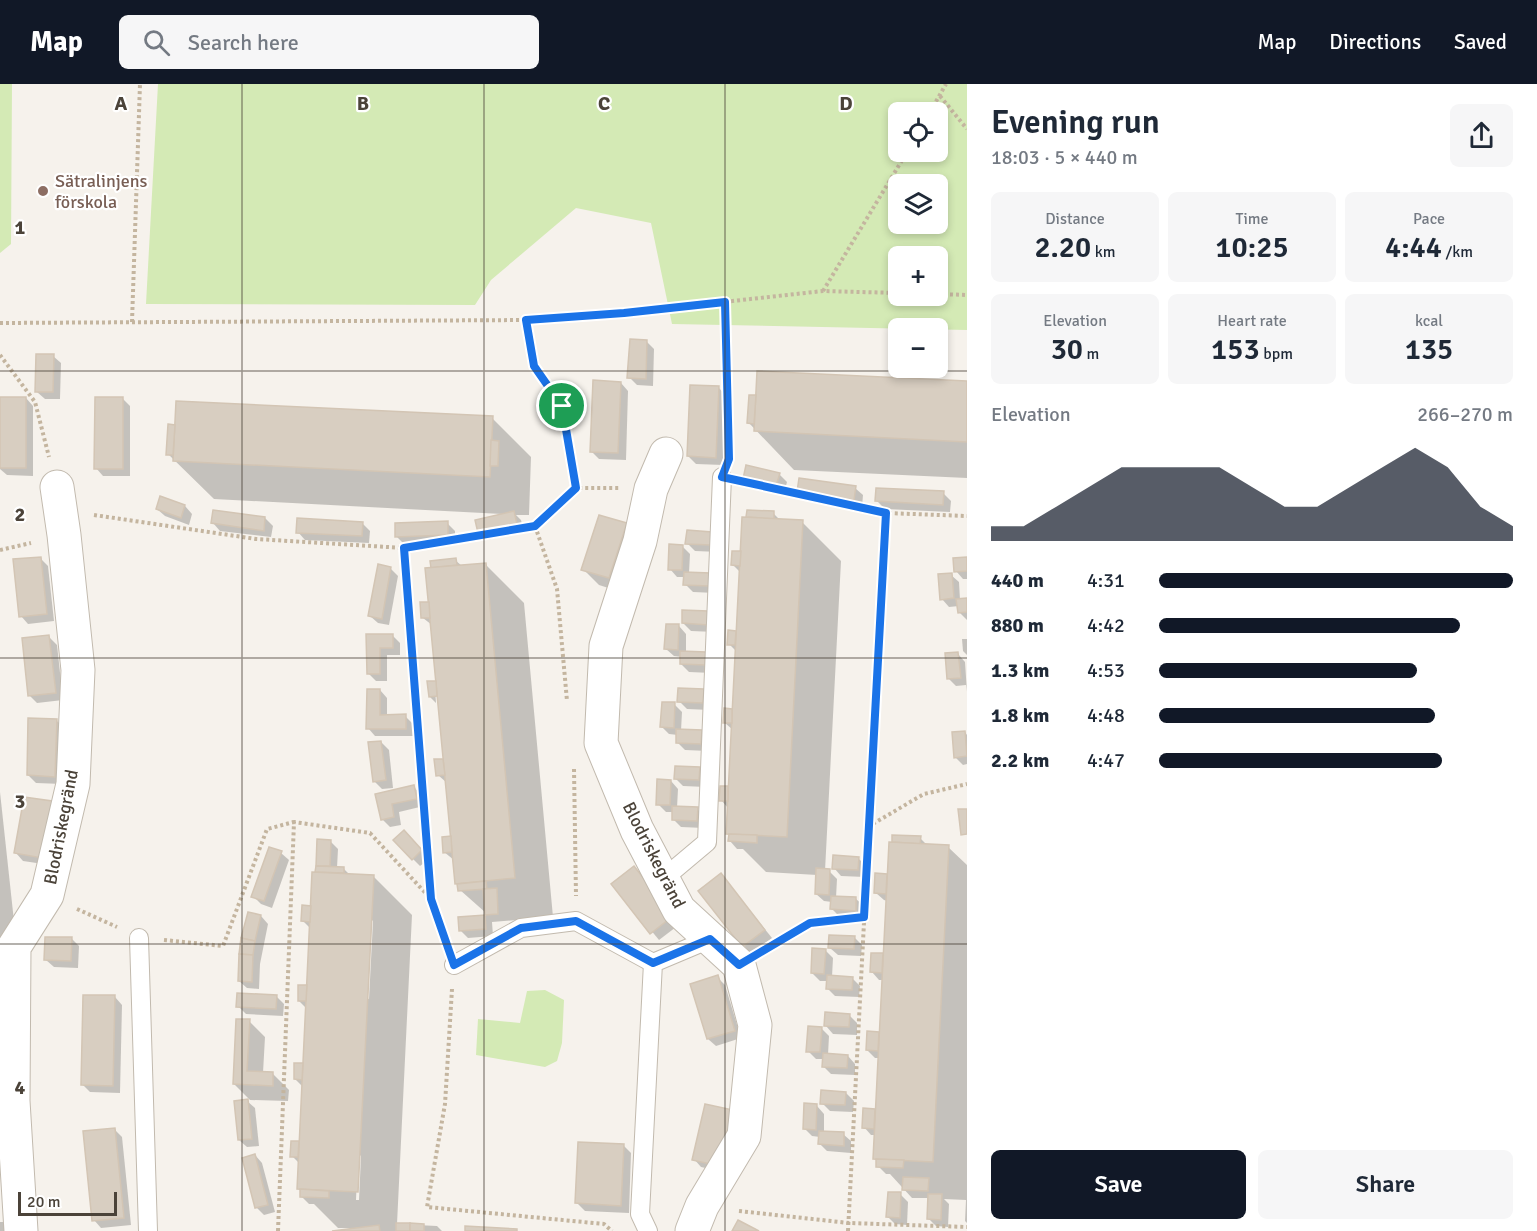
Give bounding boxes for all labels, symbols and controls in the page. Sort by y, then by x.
search box [119,15,539,69]
text: Map [30,25,83,59]
icon: search [140,26,173,59]
text: Search here [188,29,299,56]
text: Map [1258,29,1296,55]
text: Directions [1329,29,1421,55]
text: Saved [1454,29,1507,55]
text: A [115,91,128,116]
text: B [357,91,369,116]
text: C [598,91,610,116]
text: D [839,91,853,116]
map controls [888,102,948,378]
button: locate [888,102,948,162]
text: Evening run [991,102,1160,143]
button: share [1450,104,1513,167]
text: 18:03 · 5 × 440 m [991,145,1138,170]
place label: Sätralinjens förskola [55,170,148,213]
button: layers [888,174,948,234]
marker: Sätralinjens förskola [36,184,50,198]
text: Distance [1045,209,1105,229]
text: Time [1236,209,1268,229]
text: Pace [1413,209,1445,229]
text: 1 [15,215,26,240]
text: 2.20 [1034,229,1091,266]
text: 10:25 [1215,229,1289,266]
text: 4:44 [1385,229,1442,266]
text: km [1091,242,1116,262]
text: /km [1442,242,1473,262]
button: + [888,246,948,306]
text: Elevation [1043,311,1107,331]
text: Heart rate [1217,311,1287,331]
text: kcal [1415,311,1443,331]
button: − [888,318,948,378]
text: 30 [1051,331,1083,368]
text: 153 [1211,331,1260,368]
text: 135 [1405,331,1453,368]
text: m [1083,344,1099,364]
text: bpm [1260,344,1293,364]
pin [536,380,587,431]
icon: arrive [545,389,578,422]
text: Elevation [991,402,1071,427]
text: 266–270 m [1417,402,1513,427]
text: 2 [15,502,25,527]
text: 440 m [991,568,1044,593]
text: 4:31 [1087,568,1125,593]
text: 880 m [991,613,1044,638]
text: 4:42 [1087,613,1125,638]
text: 1.3 km [991,658,1049,683]
text: 4:53 [1087,658,1125,683]
text: 1.8 km [991,703,1049,728]
text: 4:48 [1087,703,1125,728]
text: 2.2 km [991,748,1049,773]
text: 4:47 [1087,748,1125,773]
street label: Blodriskegränd [39,768,83,886]
text: 3 [15,789,25,814]
street label: Blodriskegränd [618,798,690,912]
text: 4 [15,1075,26,1100]
button: Save [991,1150,1246,1219]
button: Share [1258,1150,1513,1219]
scale bar [18,1189,117,1216]
text: 20 m [27,1192,61,1212]

